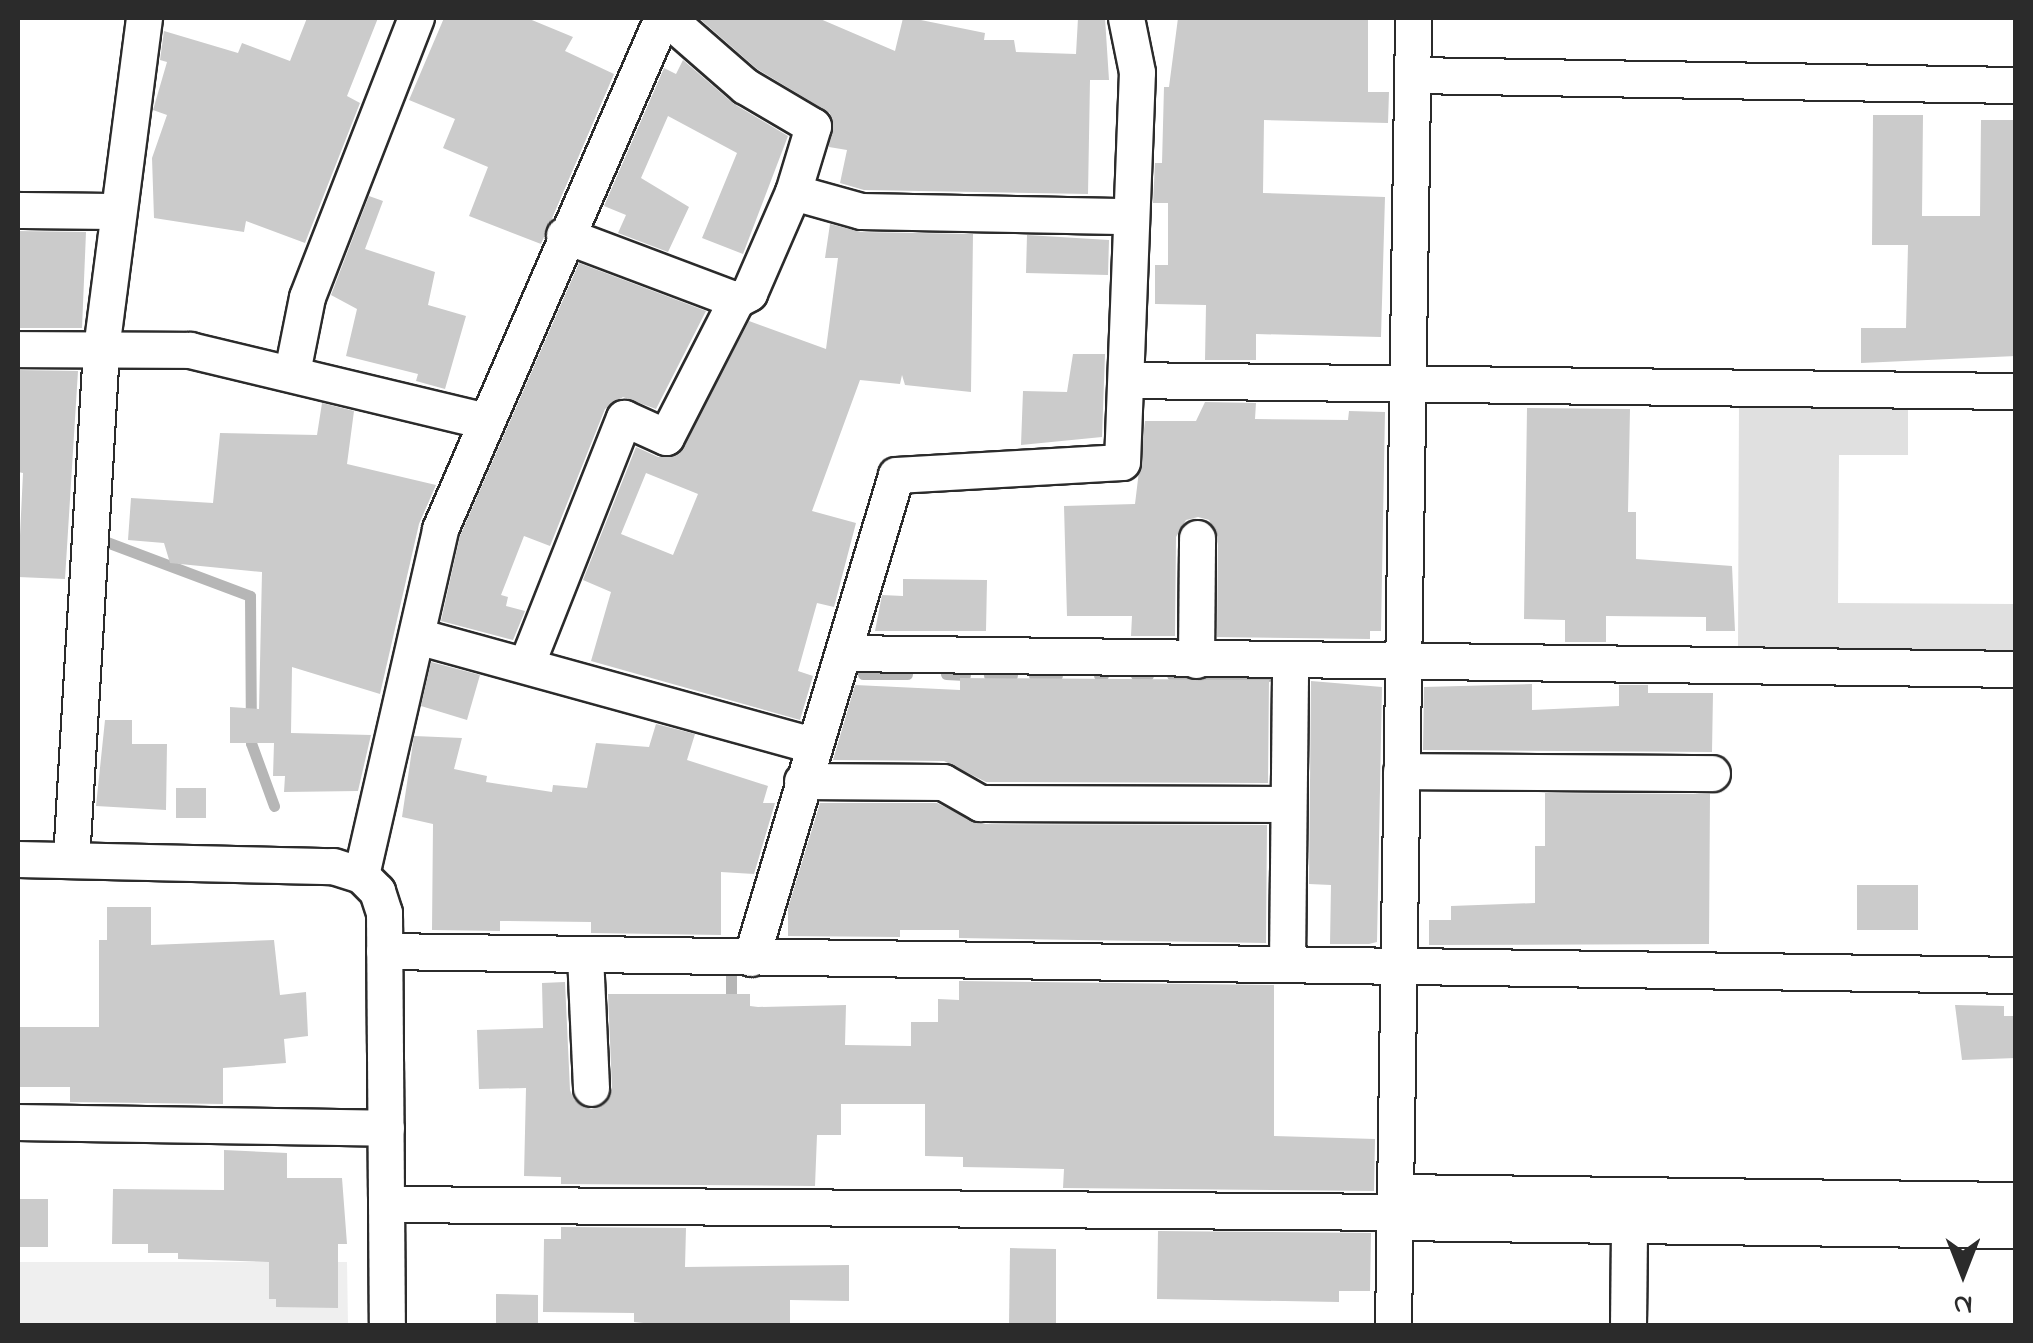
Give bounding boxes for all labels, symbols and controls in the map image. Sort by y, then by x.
north arrow [1913,1223,2013,1323]
text: N [1954,1283,1972,1324]

